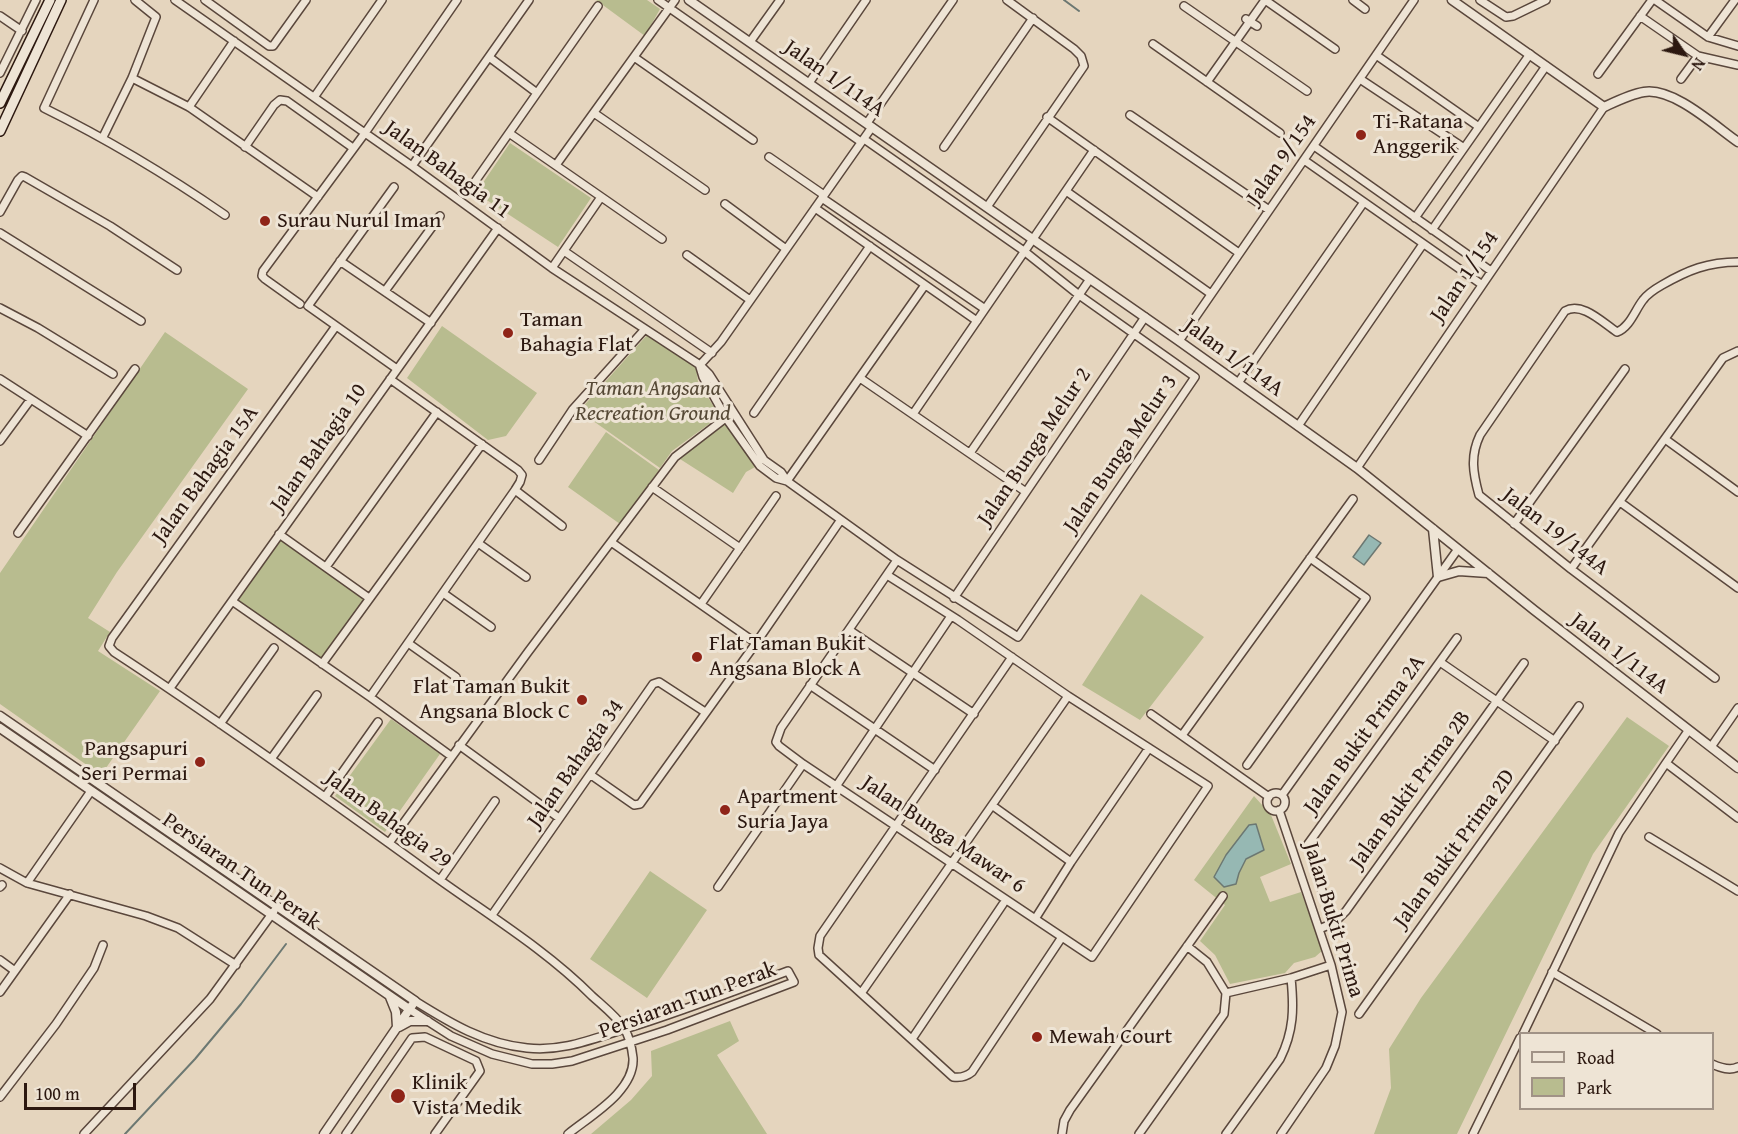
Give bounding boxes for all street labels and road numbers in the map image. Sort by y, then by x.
street label: Jalan 1/114A [778,35,890,123]
street label: Jalan 9/154 [1241,110,1323,210]
street label: Jalan Bahagia 11 [378,115,516,225]
street label: Jalan 1/154 [1425,227,1505,327]
street label: Jalan 1/114A [1178,313,1288,403]
street label: Jalan Bunga Melur 2 [972,363,1098,531]
street label: Jalan Bunga Melur 3 [1058,370,1184,538]
street label: Jalan Bahagia 10 [265,379,373,517]
street label: Jalan Bahagia 15A [147,401,265,549]
street label: Jalan 19/144A [1497,482,1613,582]
street label: Jalan 1/114A [1565,608,1673,700]
street label: Jalan Bukit Prima 2A [1299,651,1431,819]
street label: Jalan Bahagia 34 [522,695,630,833]
street label: Jalan Bukit Prima 2B [1345,706,1477,874]
street label: Jalan Bahagia 29 [319,765,457,875]
street label: Jalan Bukit Prima 2D [1389,765,1521,933]
street label: Jalan Bunga Mawar 6 [856,770,1030,900]
street label: Persiaran Tun Perak [157,808,325,936]
street label: Jalan Bukit Prima [1297,839,1369,1001]
street label: Persiaran Tun Perak [596,957,780,1045]

